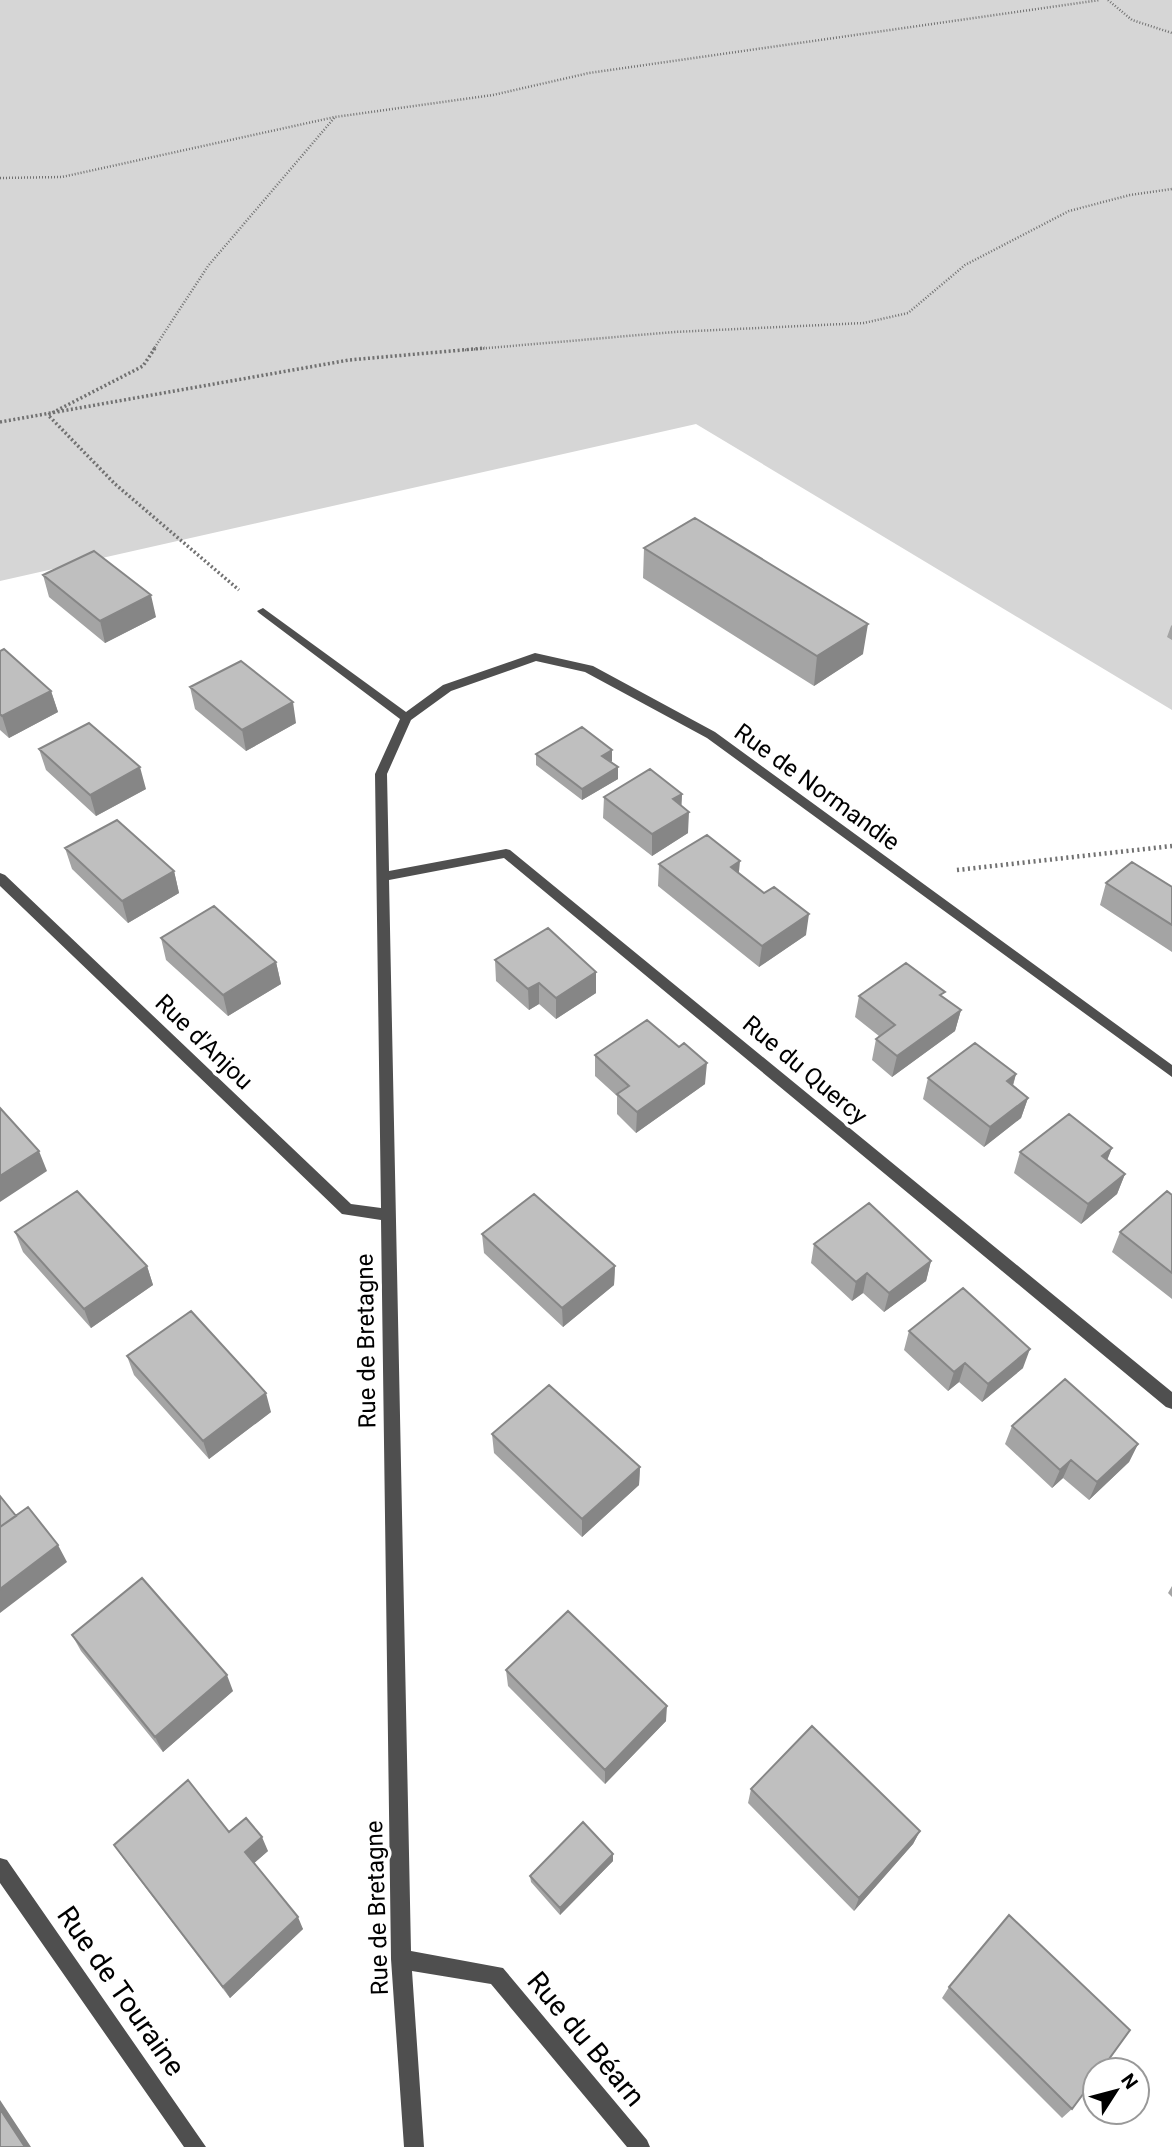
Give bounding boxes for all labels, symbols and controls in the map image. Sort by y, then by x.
street label: Rue de Normandie [729,718,905,856]
street label: Rue d'Anjou [149,989,259,1095]
street label: Rue du Quercy [737,1010,873,1131]
street label: Rue de Bretagne [350,1253,382,1429]
street label: Rue de Bretagne [360,1820,394,1996]
street label: Rue de Touraine [50,1900,192,2082]
street label: Rue du Béarn [520,1965,652,2113]
north arrow [1081,2056,1151,2126]
text: N [1116,2069,1143,2093]

